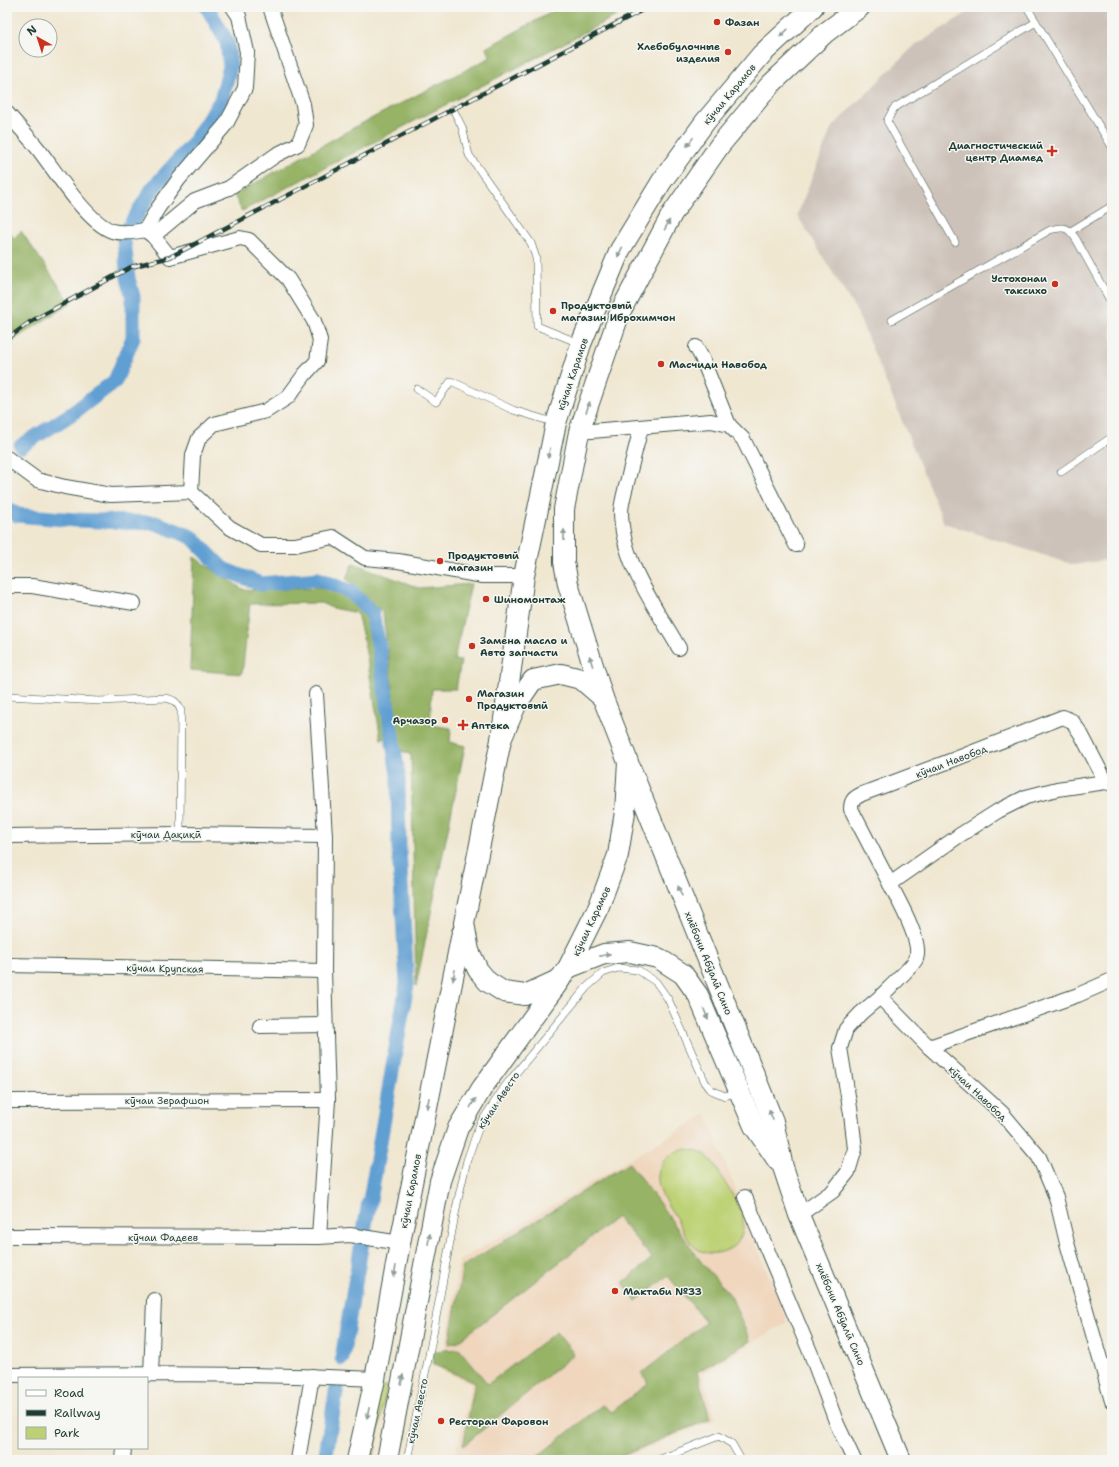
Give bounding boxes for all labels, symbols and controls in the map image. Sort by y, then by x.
place label: Фазан [725,16,760,29]
marker: Фазан [712,17,722,27]
north arrow [18,18,58,58]
text: N [24,22,40,39]
one-way arrow [779,29,789,38]
place label: Хлебобулочные изделия [637,40,720,65]
marker: Хлебобулочные изделия [723,47,733,57]
street label: кӯчаи Карамов [700,61,759,128]
one-way arrow [686,137,694,148]
place label: Диагностический центр Диамед [949,139,1043,164]
marker: Диагностический центр Диамед [1046,145,1058,157]
one-way arrow [664,219,670,230]
one-way arrow [617,246,624,257]
place label: Устохонаи таксихо [991,272,1047,297]
marker: Устохонаи таксихо [1050,279,1060,289]
place label: Продуктовый магазин Иброхимчон [561,299,675,324]
marker: Продуктовый магазин Иброхимчон [548,306,558,316]
street label: кӯчаи Карамов [554,336,591,412]
place label: Масчиди Навобод [669,358,767,371]
marker: Масчиди Навобод [656,359,666,369]
one-way arrow [585,401,591,413]
one-way arrow [546,447,552,459]
one-way arrow [561,528,567,541]
place label: Продуктовый магазин [448,549,519,574]
marker: Продуктовый магазин [435,556,445,566]
place label: Шиномонтаж [494,593,566,606]
marker: Шиномонтаж [481,594,491,604]
place label: Замена масло и Авто запчасти [480,634,567,659]
marker: Замена масло и Авто запчасти [467,641,477,651]
one-way arrow [588,654,594,666]
place label: Магазин Продуктовый [477,687,548,712]
marker: Магазин Продуктовый [464,694,474,704]
place label: Арчазор [393,714,437,727]
marker: Арчазор [440,715,450,725]
place label: Аптека [471,719,510,732]
marker: Аптека [458,720,468,730]
street label: кӯчаи Навобод [914,742,989,781]
street label: кӯчаи Дақиқӣ [131,828,202,841]
street label: кӯчаи Карамов [570,884,613,958]
one-way arrow [677,885,683,896]
street label: хиёбони Абӯалӣ Сино [682,910,735,1017]
one-way arrow [599,952,611,958]
street label: кӯчаи Крупская [126,961,204,976]
one-way arrow [451,969,457,981]
one-way arrow [703,1008,709,1019]
street label: кӯчаи Навобод [946,1063,1010,1124]
street label: кӯчаи Авесто [475,1069,522,1131]
street label: кӯчаи Зерафшон [125,1094,209,1107]
one-way arrow [425,1096,431,1109]
one-way arrow [470,1097,477,1109]
one-way arrow [767,1109,773,1121]
street label: кӯчаи Карамов [397,1153,424,1230]
street label: кӯчаи Фадеев [128,1231,198,1244]
one-way arrow [426,1233,432,1245]
street label: хиёбони Абӯалӣ Сино [813,1261,868,1368]
one-way arrow [392,1265,398,1277]
place label: Мактаби №33 [623,1285,702,1298]
marker: Мактаби №33 [610,1286,620,1296]
one-way arrow [399,1374,405,1387]
legend [18,1377,148,1449]
street label: кӯчаи Авесто [404,1377,431,1445]
text: Road [54,1385,85,1401]
text: Railway [54,1405,101,1421]
one-way arrow [364,1407,370,1419]
place label: Ресторан Фаровон [449,1415,548,1428]
marker: Ресторан Фаровон [436,1416,446,1426]
text: Park [54,1425,80,1441]

